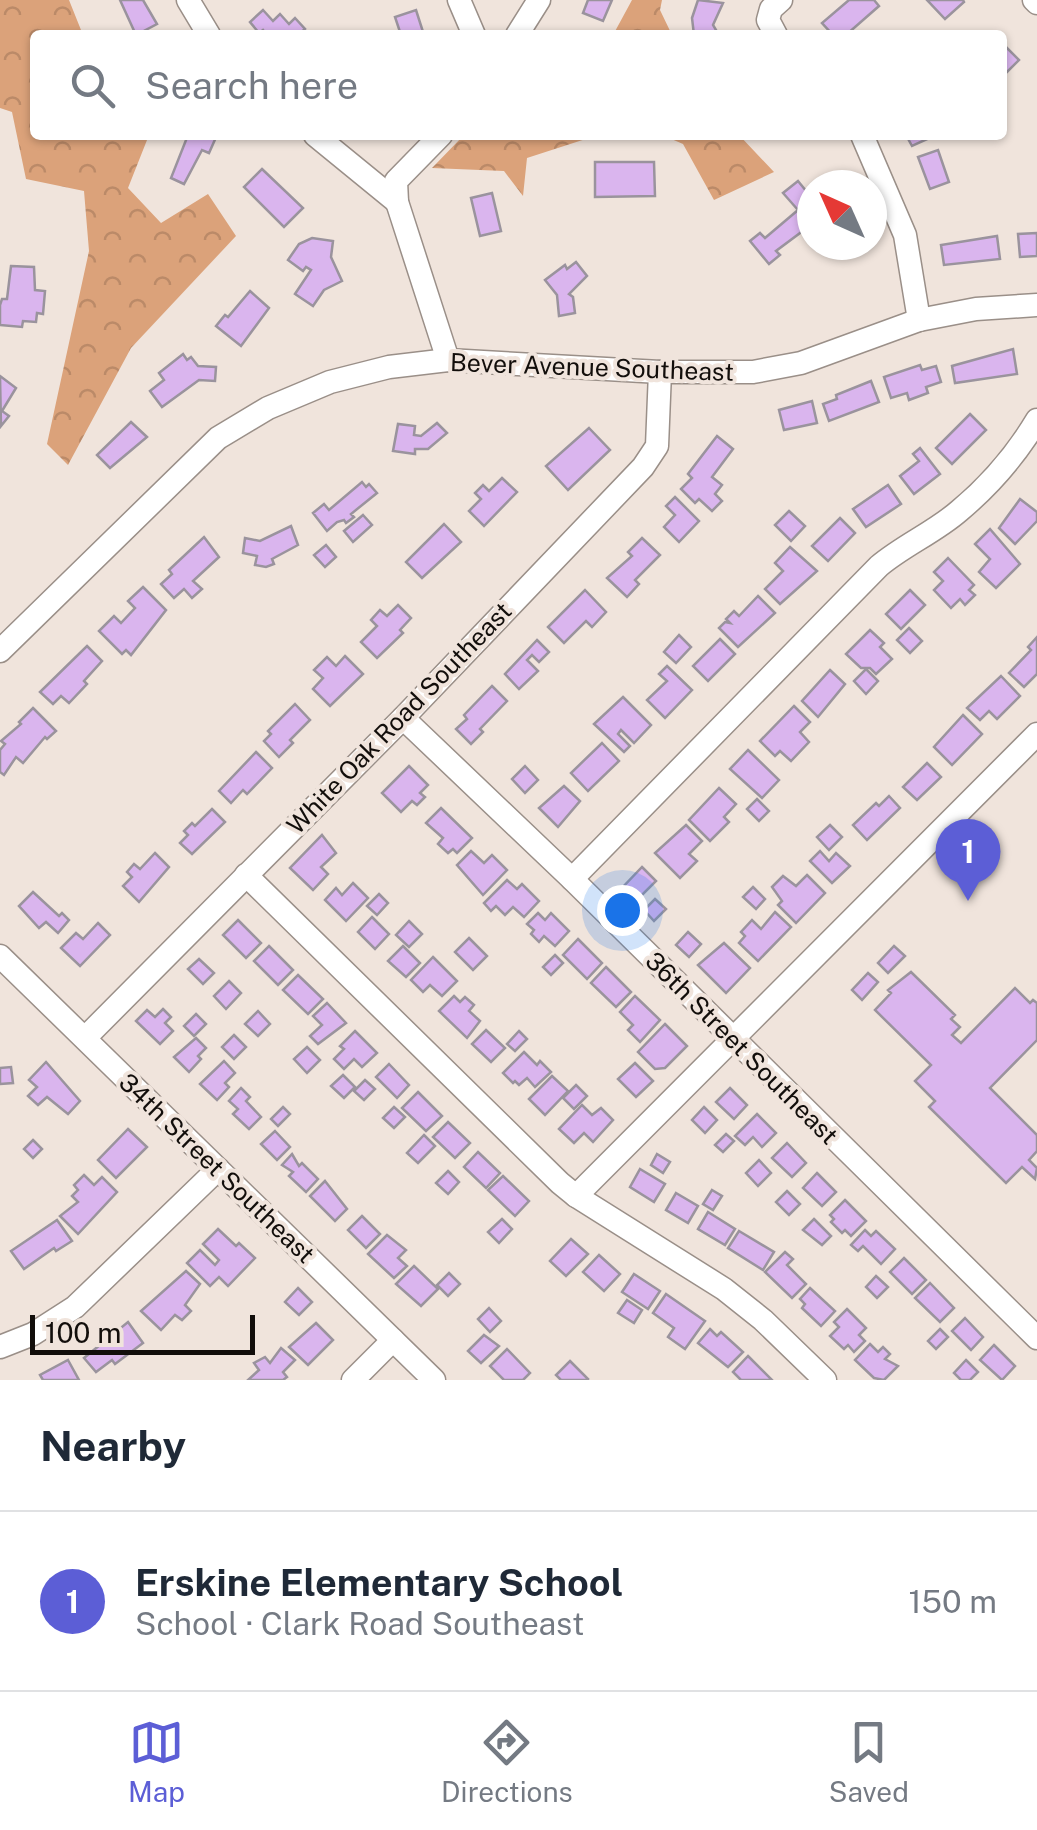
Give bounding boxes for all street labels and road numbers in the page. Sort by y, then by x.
street label: Bever Avenue Southeast [449,347,735,387]
street label: White Oak Road Southeast [280,596,518,840]
street label: 36th Street Southeast [640,946,844,1150]
street label: 34th Street Southeast [113,1067,321,1269]

